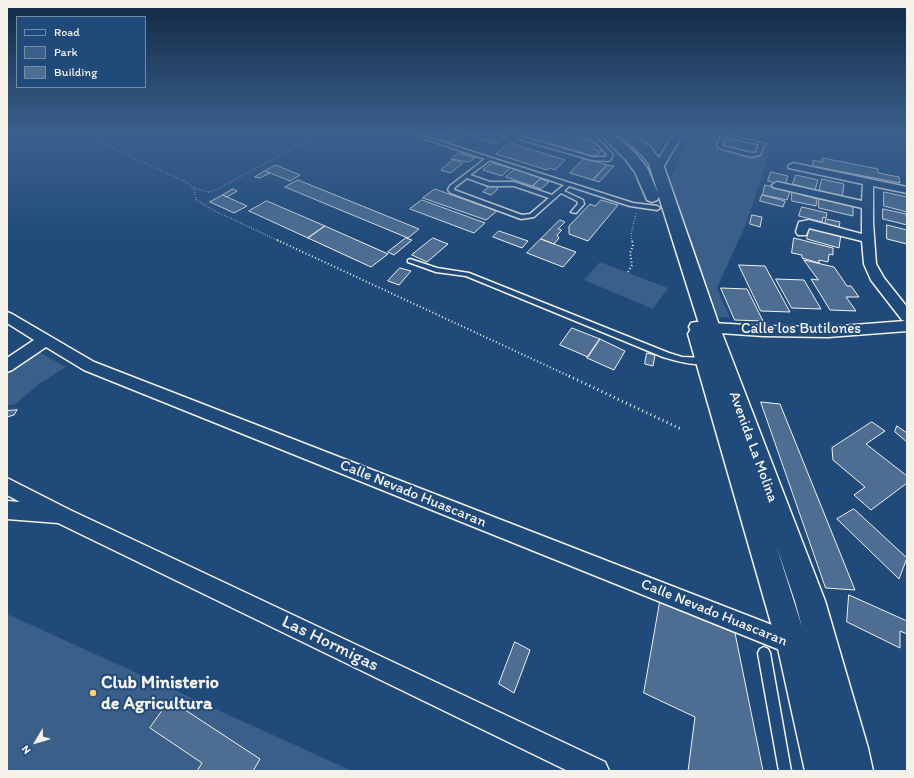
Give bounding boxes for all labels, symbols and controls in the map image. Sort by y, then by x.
legend [16,16,146,88]
text: Road [54,25,80,39]
text: Park [54,45,78,59]
text: Building [54,65,97,79]
street label: Calle los Butilones [741,320,861,338]
street label: Avenida La Molina [725,389,781,505]
street label: Calle Nevado Huascaran [337,456,489,532]
street label: Calle Nevado Huascaran [638,575,790,651]
street label: Las Hormigas [278,611,382,677]
place label: Club Ministerio de Agricultura [101,672,219,714]
marker: Club Ministerio de Agricultura [88,688,98,698]
north arrow [16,722,56,762]
text: N [19,743,34,757]

